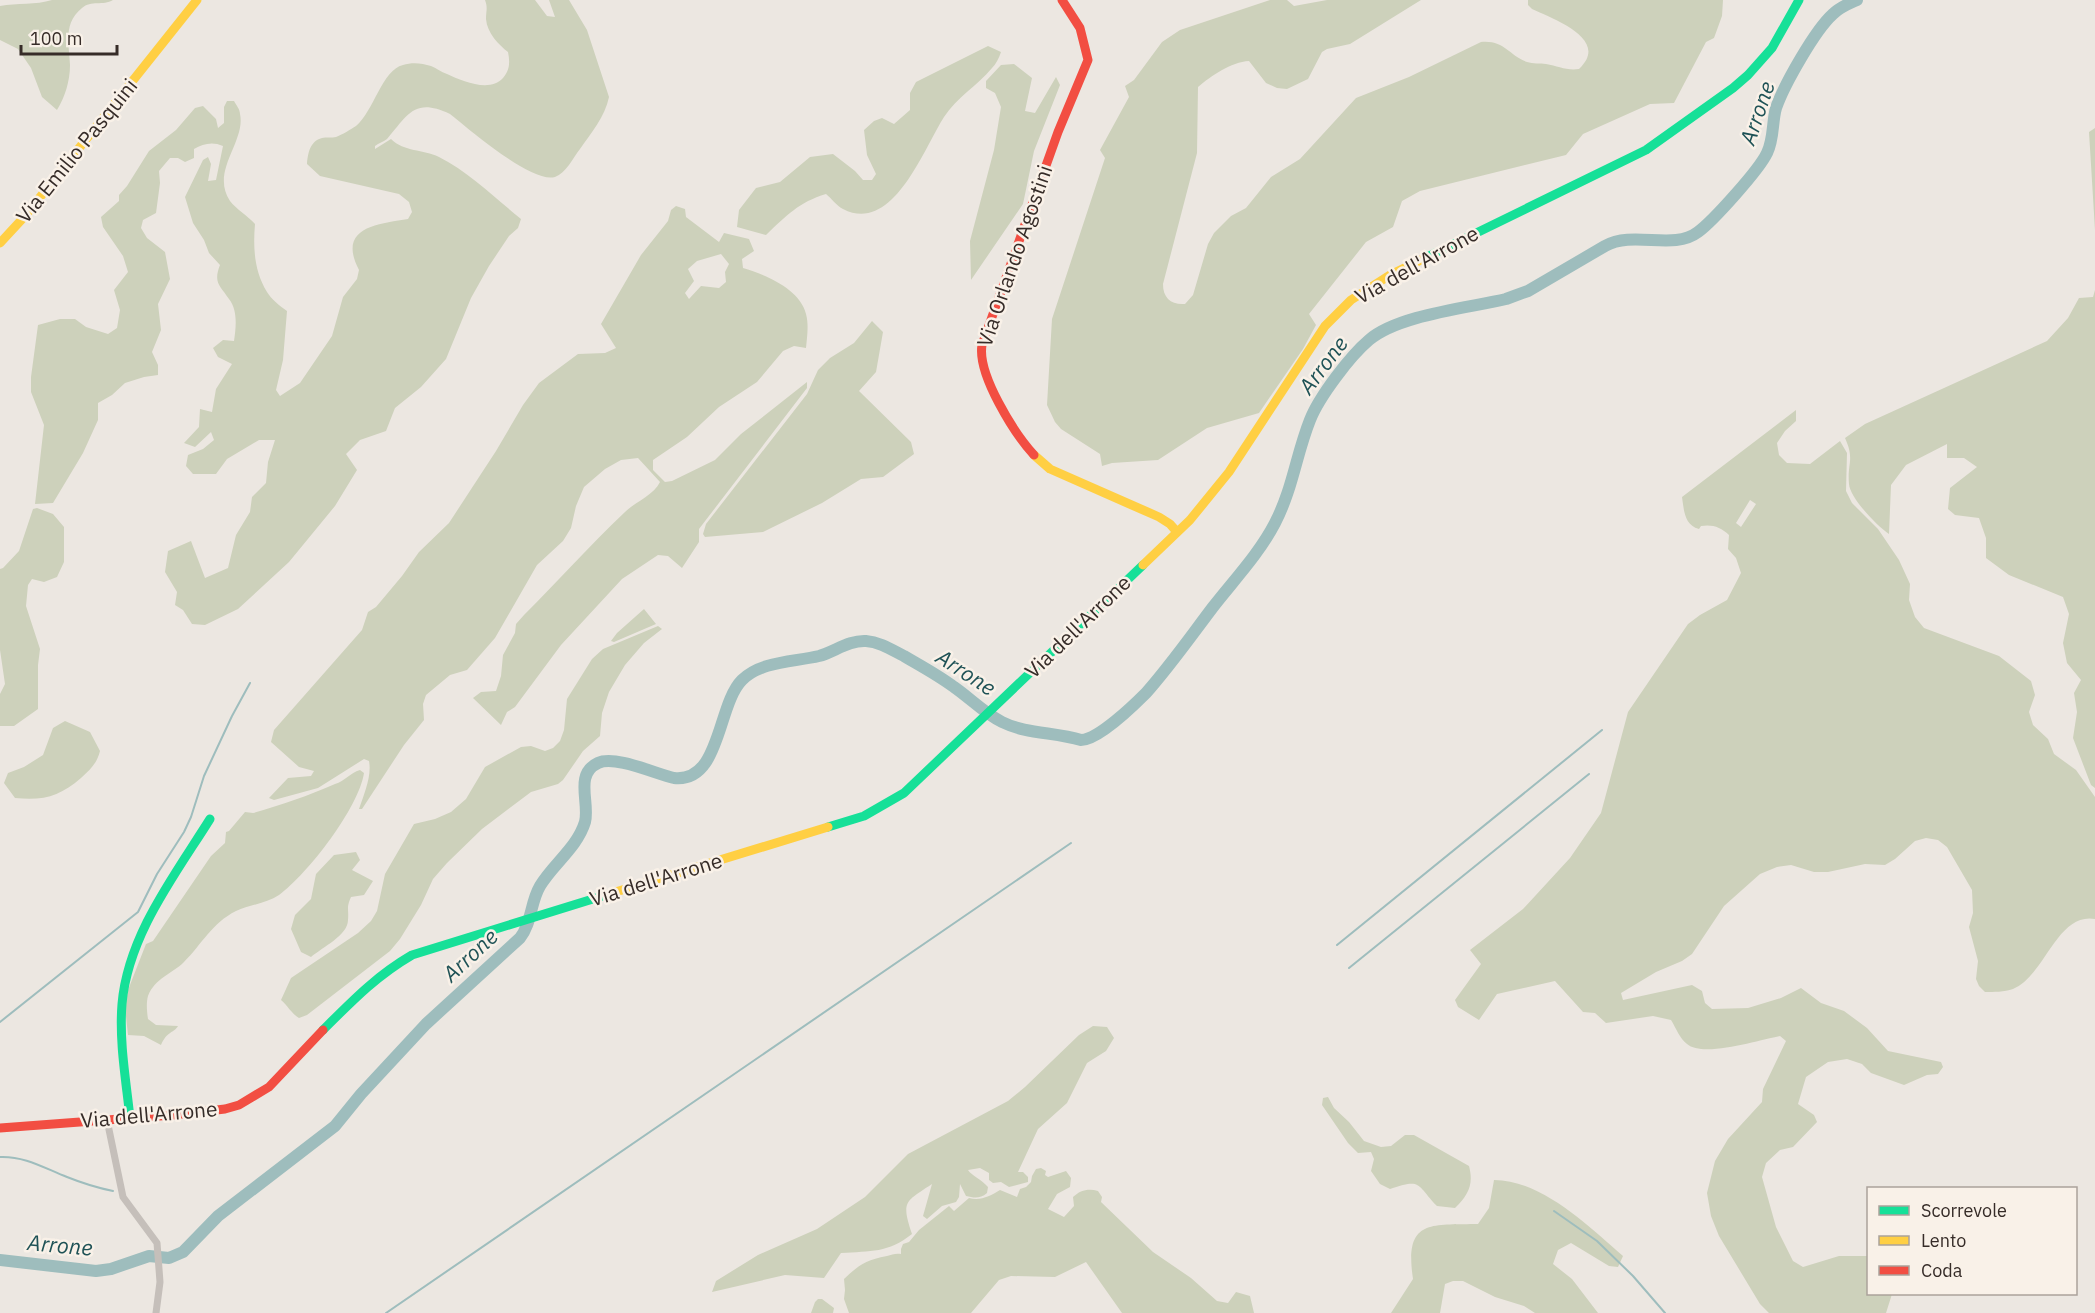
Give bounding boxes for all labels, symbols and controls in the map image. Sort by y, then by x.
scale bar [21,18,117,56]
text: 100 m [30,27,82,50]
street label: Via Emilio Pasquini [9,72,143,228]
water label: Arrone [1732,77,1781,149]
street label: Via Orlando Agostini [970,161,1058,350]
street label: Via dell'Arrone [1350,219,1483,310]
water label: Arrone [1291,330,1354,400]
street label: Via dell'Arrone [1018,569,1136,684]
water label: Arrone [930,641,1002,702]
street label: Via dell'Arrone [586,846,725,912]
water label: Arrone [435,922,503,988]
street label: Via dell'Arrone [79,1094,219,1134]
legend [1867,1187,2077,1295]
text: Scorrevole [1921,1199,2007,1222]
water label: Arrone [25,1227,94,1262]
text: Lento [1921,1229,1966,1252]
text: Coda [1921,1259,1963,1282]

